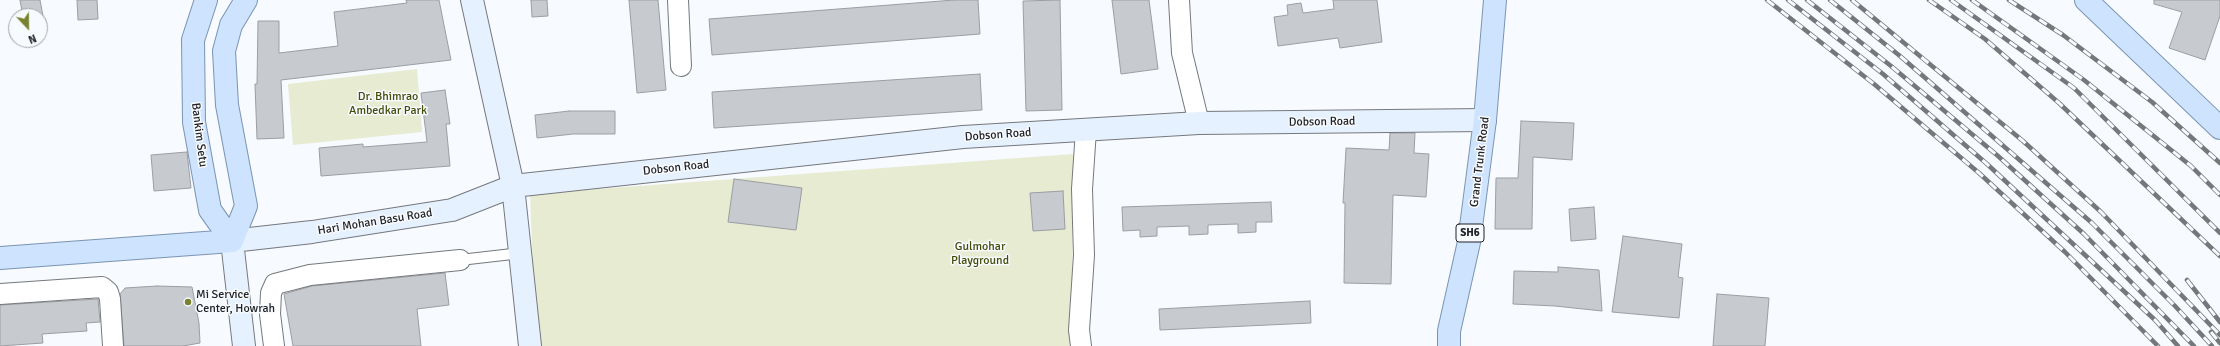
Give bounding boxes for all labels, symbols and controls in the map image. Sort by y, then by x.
north arrow [8,8,48,48]
text: N [26,31,38,46]
park label: Dr. Bhimrao Ambedkar Park [349,90,427,118]
street label: Bankim Setu [188,102,210,168]
street label: Dobson Road [1289,114,1355,130]
street label: Grand Trunk Road [1467,116,1493,208]
street label: Dobson Road [964,125,1032,145]
street label: Dobson Road [642,157,710,179]
street label: Hari Mohan Basu Road [317,206,433,238]
road number: SH6 [1456,224,1484,242]
park label: Gulmohar Playground [951,240,1009,268]
place label: Mi Service Center, Howrah [196,288,275,316]
marker: Mi Service Center, Howrah [183,297,193,307]

